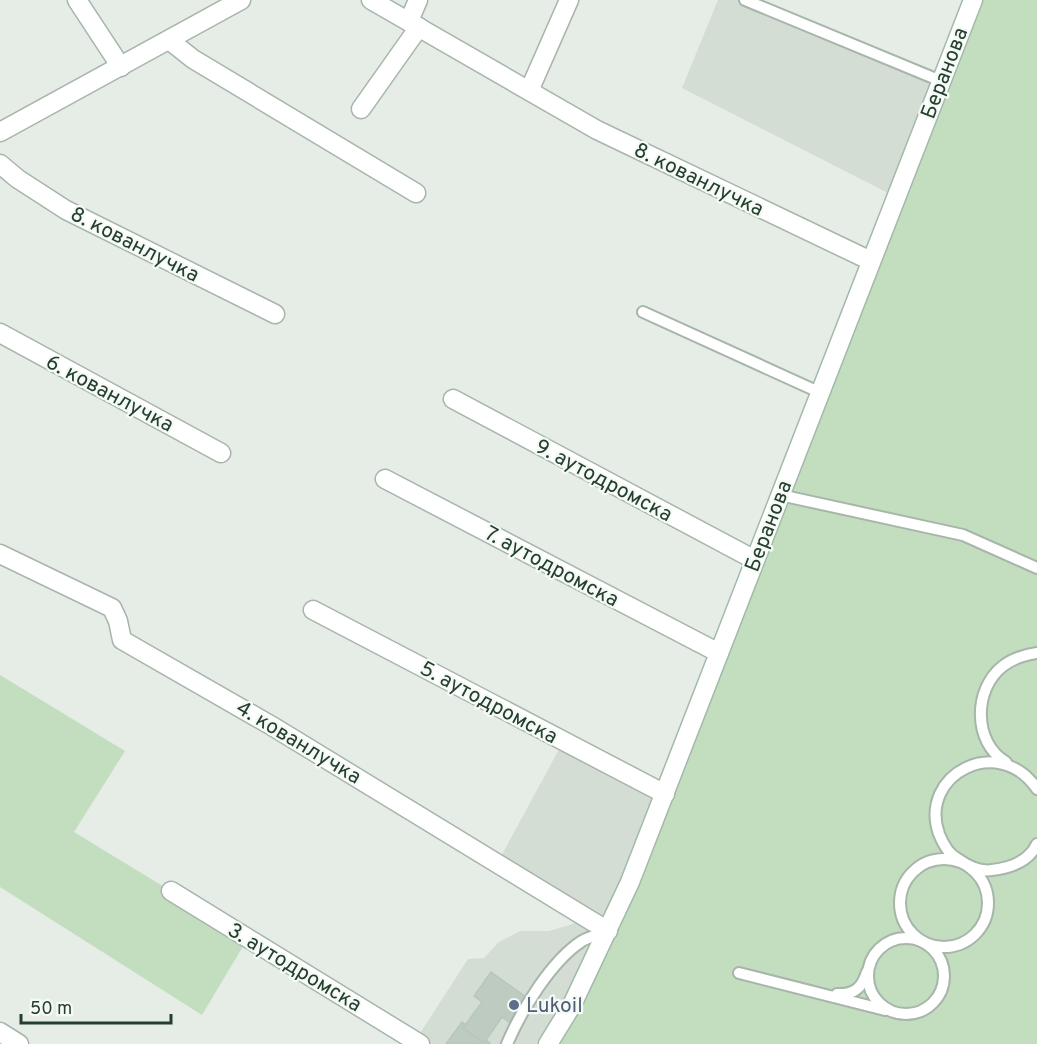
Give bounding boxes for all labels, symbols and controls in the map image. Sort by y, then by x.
street label: Беранова [916,24,975,123]
street label: 8. кованлучка [629,137,768,223]
street label: 8. кованлучка [65,201,203,289]
street label: 6. кованлучка [41,349,178,439]
street label: 9. аутодромска [530,434,677,529]
street label: Беранова [740,477,799,576]
street label: 7. аутодромска [480,521,623,614]
street label: 5. аутодромска [415,656,562,751]
street label: 4. кованлучка [231,695,366,791]
street label: 3. аутодромска [222,918,366,1019]
scale bar [21,987,171,1025]
place label: Lukoil [526,993,583,1020]
text: 50 m [30,998,72,1021]
marker: Lukoil [507,998,521,1012]

